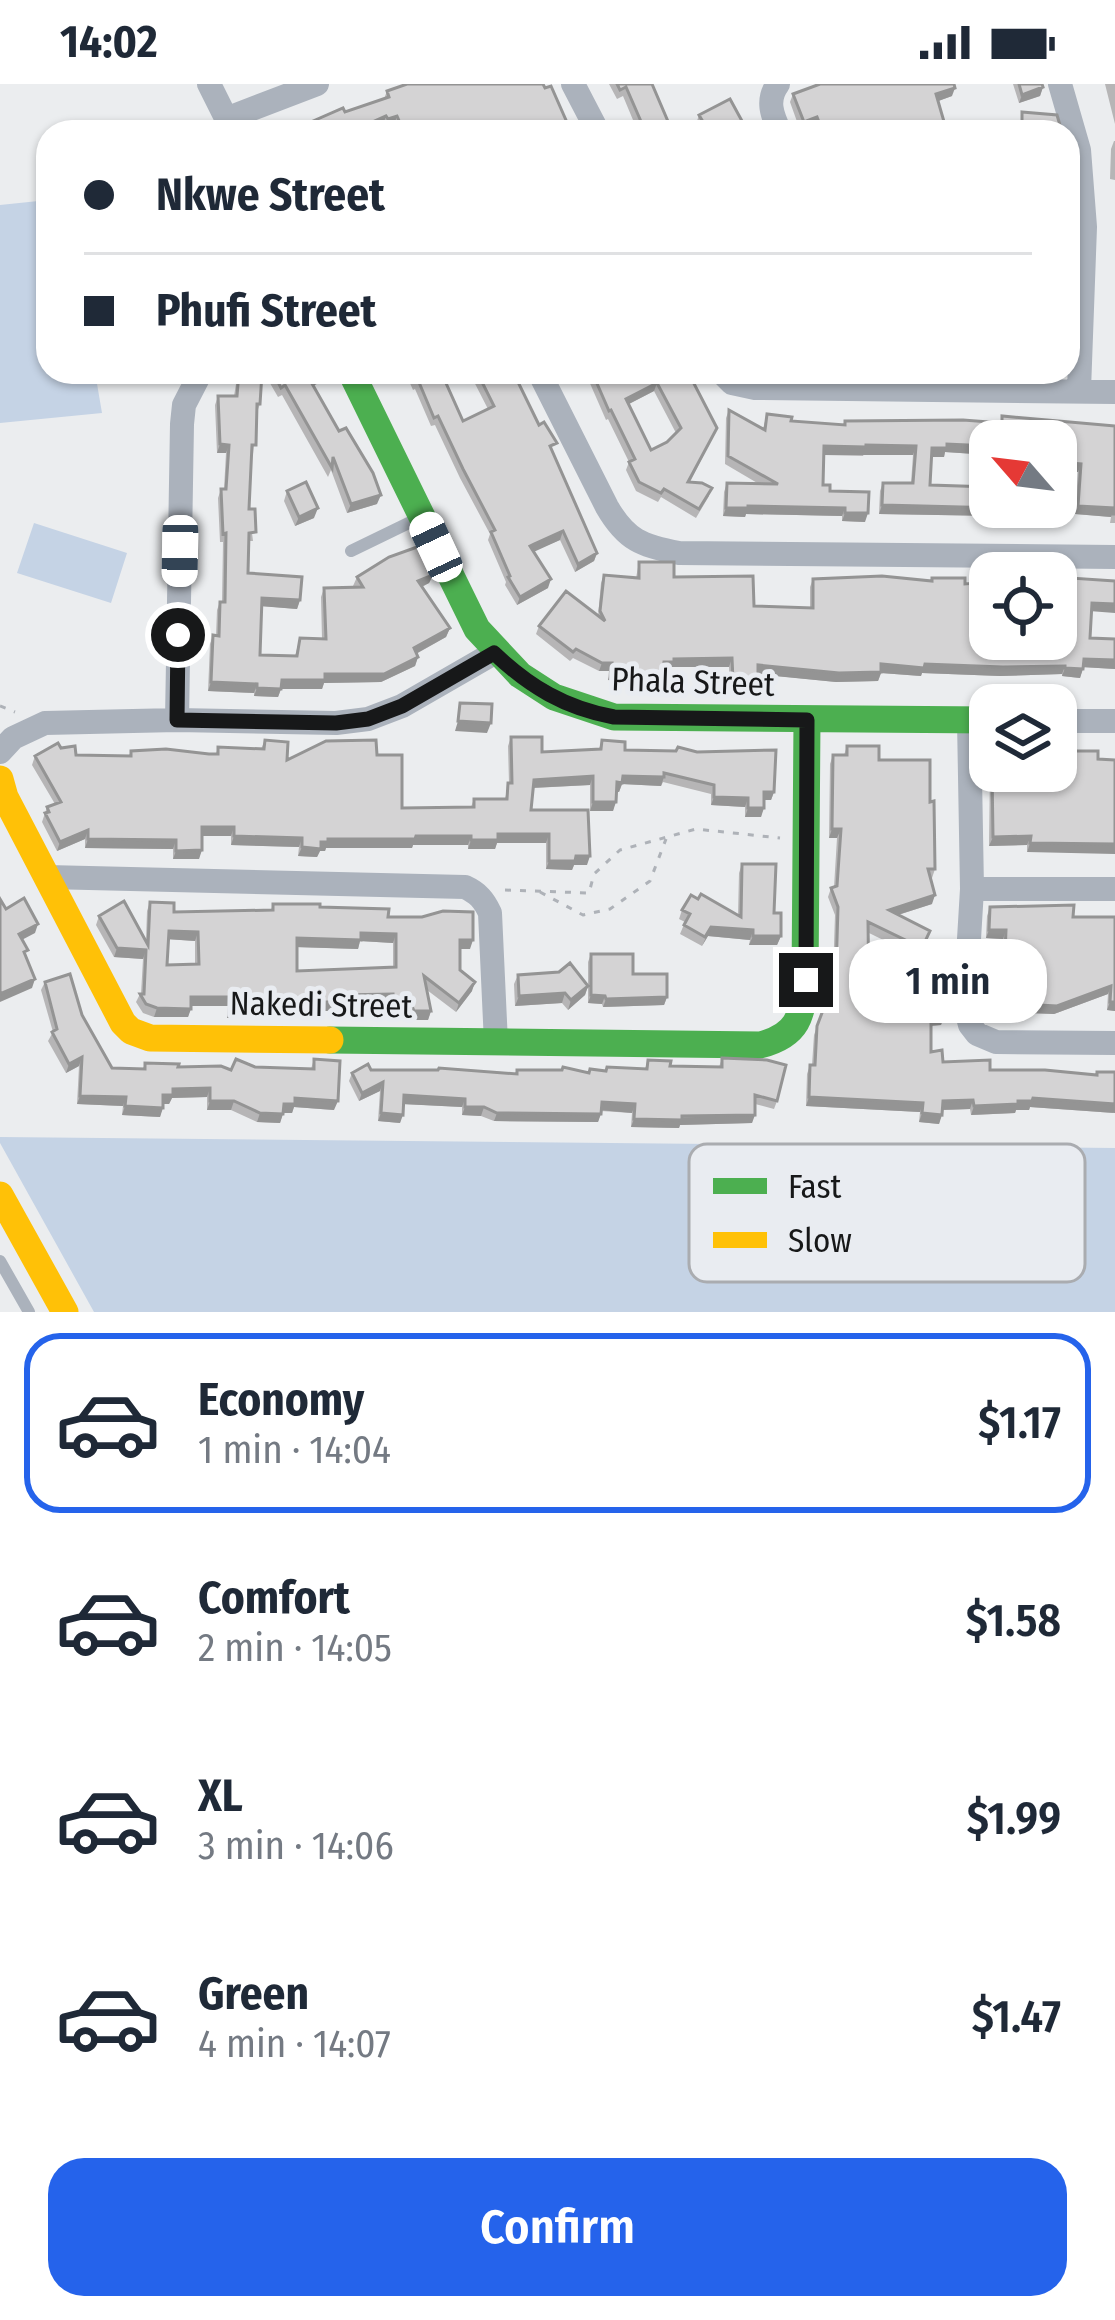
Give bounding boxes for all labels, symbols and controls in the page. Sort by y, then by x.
text: 14:02 [60,15,157,69]
text: Nkwe Street [156,168,385,222]
text: Phufi Street [156,284,376,338]
north arrow [969,420,1077,528]
map controls [969,420,1077,792]
car [404,507,468,587]
car [161,515,199,587]
button: locate [969,552,1077,660]
route start [151,608,205,662]
street label: Phala Street [611,659,776,705]
button: layers [969,684,1077,792]
callout: 1 min [848,938,1046,1022]
route end [779,953,833,1007]
text: 1 min [906,958,990,1004]
street label: Nakedi Street [229,983,413,1027]
legend [689,1144,1085,1282]
text: Fast [788,1167,842,1207]
text: Slow [788,1221,852,1261]
icon: car [54,1369,162,1477]
text: Economy [198,1373,364,1427]
text: $1.17 [978,1396,1061,1450]
text: 1 min · 14:04 [198,1427,391,1473]
icon: car [54,1567,162,1675]
text: Comfort [198,1571,350,1625]
text: $1.58 [966,1594,1061,1648]
text: 2 min · 14:05 [198,1625,392,1671]
icon: car [54,1765,162,1873]
text: XL [198,1769,243,1823]
text: $1.99 [967,1792,1061,1846]
text: 3 min · 14:06 [198,1823,394,1869]
icon: car [54,1963,162,2071]
text: Green [198,1967,309,2021]
text: $1.47 [972,1990,1061,2044]
text: 4 min · 14:07 [198,2021,391,2067]
button: Confirm [48,2158,1067,2296]

